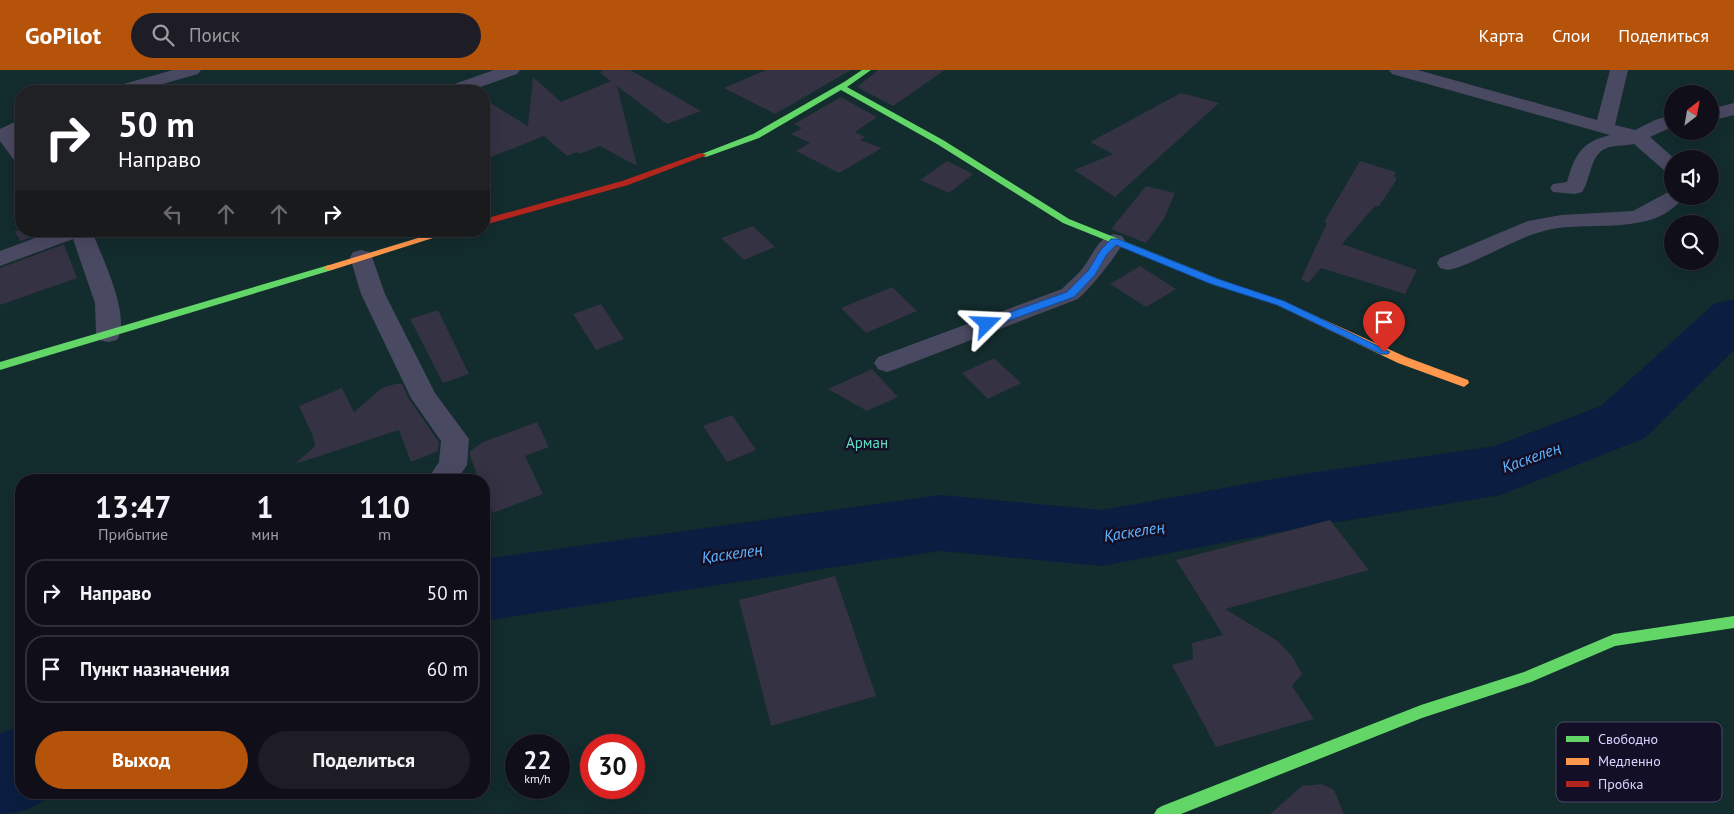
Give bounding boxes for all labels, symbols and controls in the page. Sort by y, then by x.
search box [131,13,481,58]
text: GoPilot [25,20,101,51]
icon: search [149,21,177,49]
text: Поиск [189,23,240,47]
text: Карта [1479,24,1524,47]
text: Слои [1552,24,1590,47]
text: Поделиться [1618,24,1709,47]
north arrow [1664,85,1719,140]
map controls [1664,85,1719,270]
text: 50 m [118,101,195,147]
icon: right [35,105,100,170]
text: Направо [118,145,201,173]
button: sound [1664,150,1719,205]
icon: left [159,200,187,228]
icon: ahead [212,200,240,228]
icon: ahead [265,200,293,228]
icon: right [318,200,346,228]
button: search [1664,215,1719,270]
position arrow [960,297,1012,349]
pin [1363,301,1405,352]
icon: arrive [1370,308,1398,336]
park label: Арман [846,433,888,452]
water label: Қаскелең [1499,437,1564,477]
text: 13:47 [95,487,171,526]
text: 1 [257,487,274,526]
text: 110 [359,487,410,526]
water label: Қаскелең [1102,516,1166,546]
text: Прибытие [98,524,168,544]
text: мин [251,524,279,544]
text: m [378,524,391,544]
water label: Қаскелең [700,539,764,567]
icon: right [37,579,65,607]
text: Направо [80,581,151,605]
text: 50 m [427,581,468,605]
icon: arrive [37,655,65,683]
text: Пункт назначения [80,657,230,681]
text: 60 m [427,657,468,681]
legend [1556,722,1722,802]
text: Свободно [1598,730,1658,748]
button: Выход [35,731,248,789]
button: Поделиться [258,731,470,789]
speed limit sign: 30 [580,734,645,799]
text: 22 [523,744,552,776]
text: Медленно [1598,752,1661,770]
text: km/h [524,771,551,786]
text: Пробка [1598,775,1643,793]

